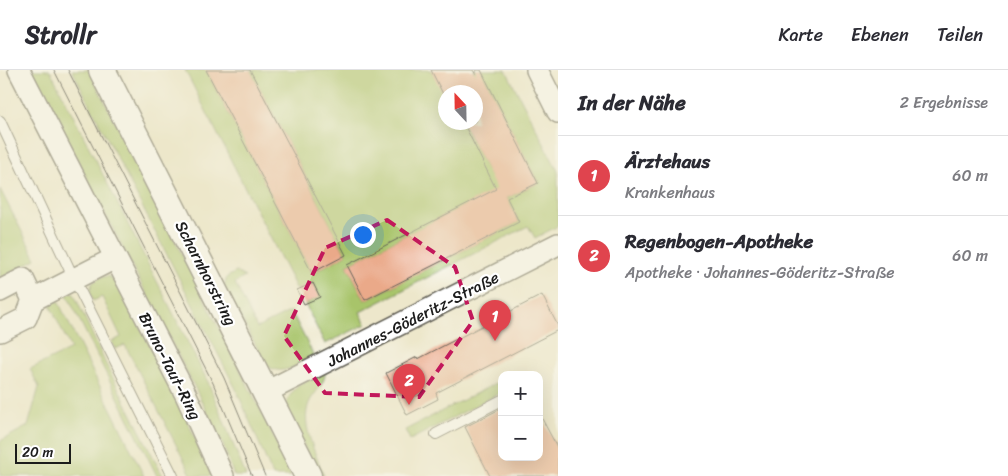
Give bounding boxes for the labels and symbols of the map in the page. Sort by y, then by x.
north arrow [438,85,483,130]
street label: Scharnhorstring [167,215,245,331]
your location [350,222,376,248]
street label: Johannes-Göderitz-Straße [321,263,504,375]
pin: 1 [479,300,511,341]
street label: Bruno-Taut-Ring [130,307,210,425]
pin: 2 [393,364,425,405]
scale bar [15,441,71,464]

